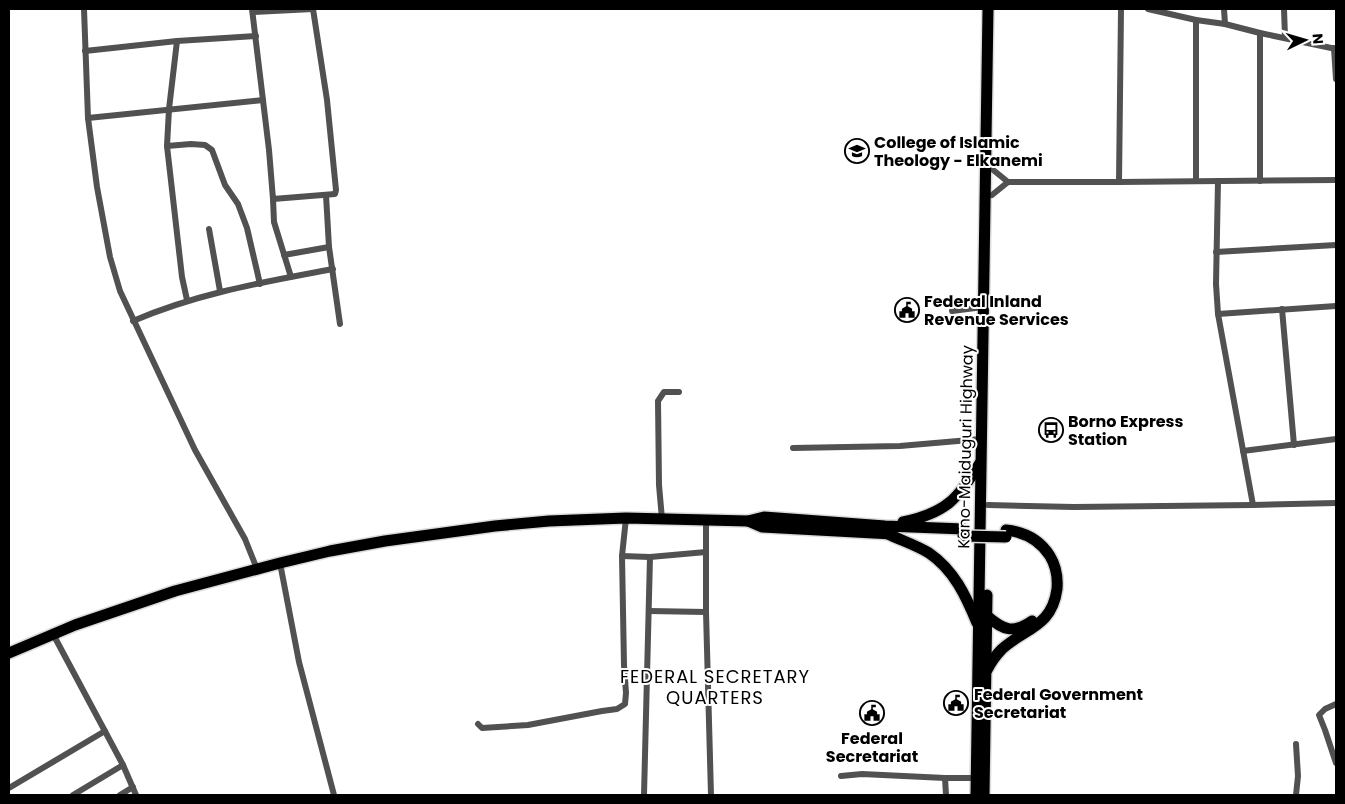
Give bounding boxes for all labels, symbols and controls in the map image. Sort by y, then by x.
north arrow [1280,15,1330,65]
text: N [1308,33,1328,45]
place label: College of Islamic Theology - Elkanemi [874,131,1043,172]
school or university icon: College of Islamic Theology - Elkanemi [844,138,870,164]
place label: Federal Inland Revenue Services [924,290,1069,331]
public building icon: Federal Inland Revenue Services [894,297,920,323]
street label: Kano-Maiduguri Highway [952,345,979,549]
place label: Borno Express Station [1068,410,1184,451]
bus stop icon: Borno Express Station [1038,417,1064,443]
district label: FEDERAL SECRETARY QUARTERS [620,664,810,710]
place label: Federal Government Secretariat [974,683,1143,724]
public building icon: Federal Government Secretariat [943,690,969,716]
public building icon: Federal Secretariat [859,700,885,726]
place label: Federal Secretariat [826,727,918,768]

